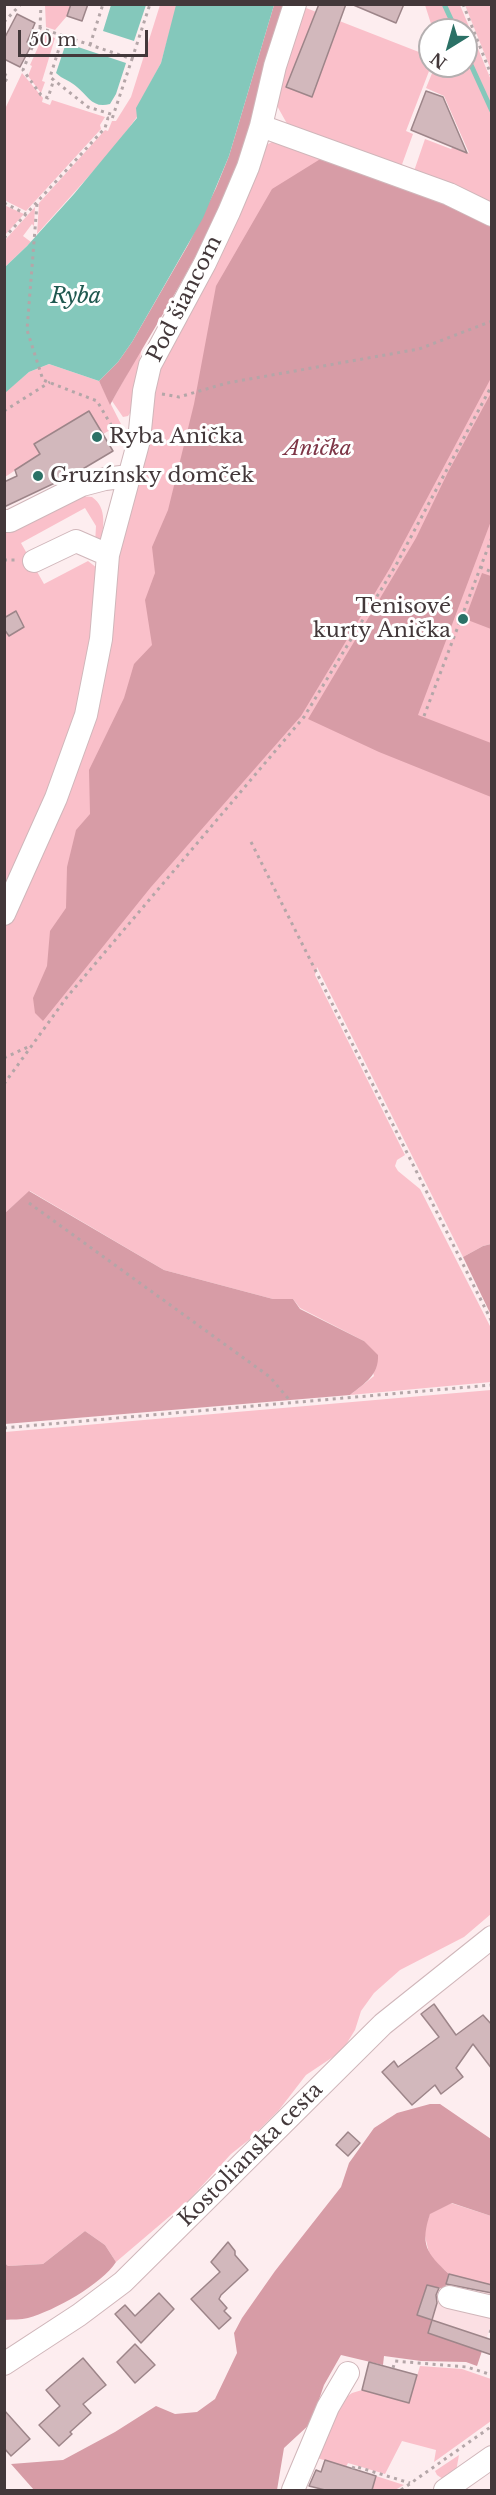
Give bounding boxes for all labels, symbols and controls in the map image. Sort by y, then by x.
scale bar [21,18,152,56]
north arrow [418,18,478,78]
text: 50 m [29,29,77,51]
text: N [426,48,450,73]
street label: Pod šiancom [142,232,228,366]
water label: Ryba [51,284,101,310]
place label: Ryba Anička [109,424,243,450]
marker: Ryba Anička [90,430,104,444]
park label: Anička [284,436,352,462]
place label: Gruzínsky domček [50,463,254,489]
marker: Gruzínsky domček [31,469,45,483]
place label: Tenisové kurty Anička [313,594,451,644]
marker: Tenisové kurty Anička [456,612,470,626]
street label: Kostolianska cesta [174,2078,328,2232]

